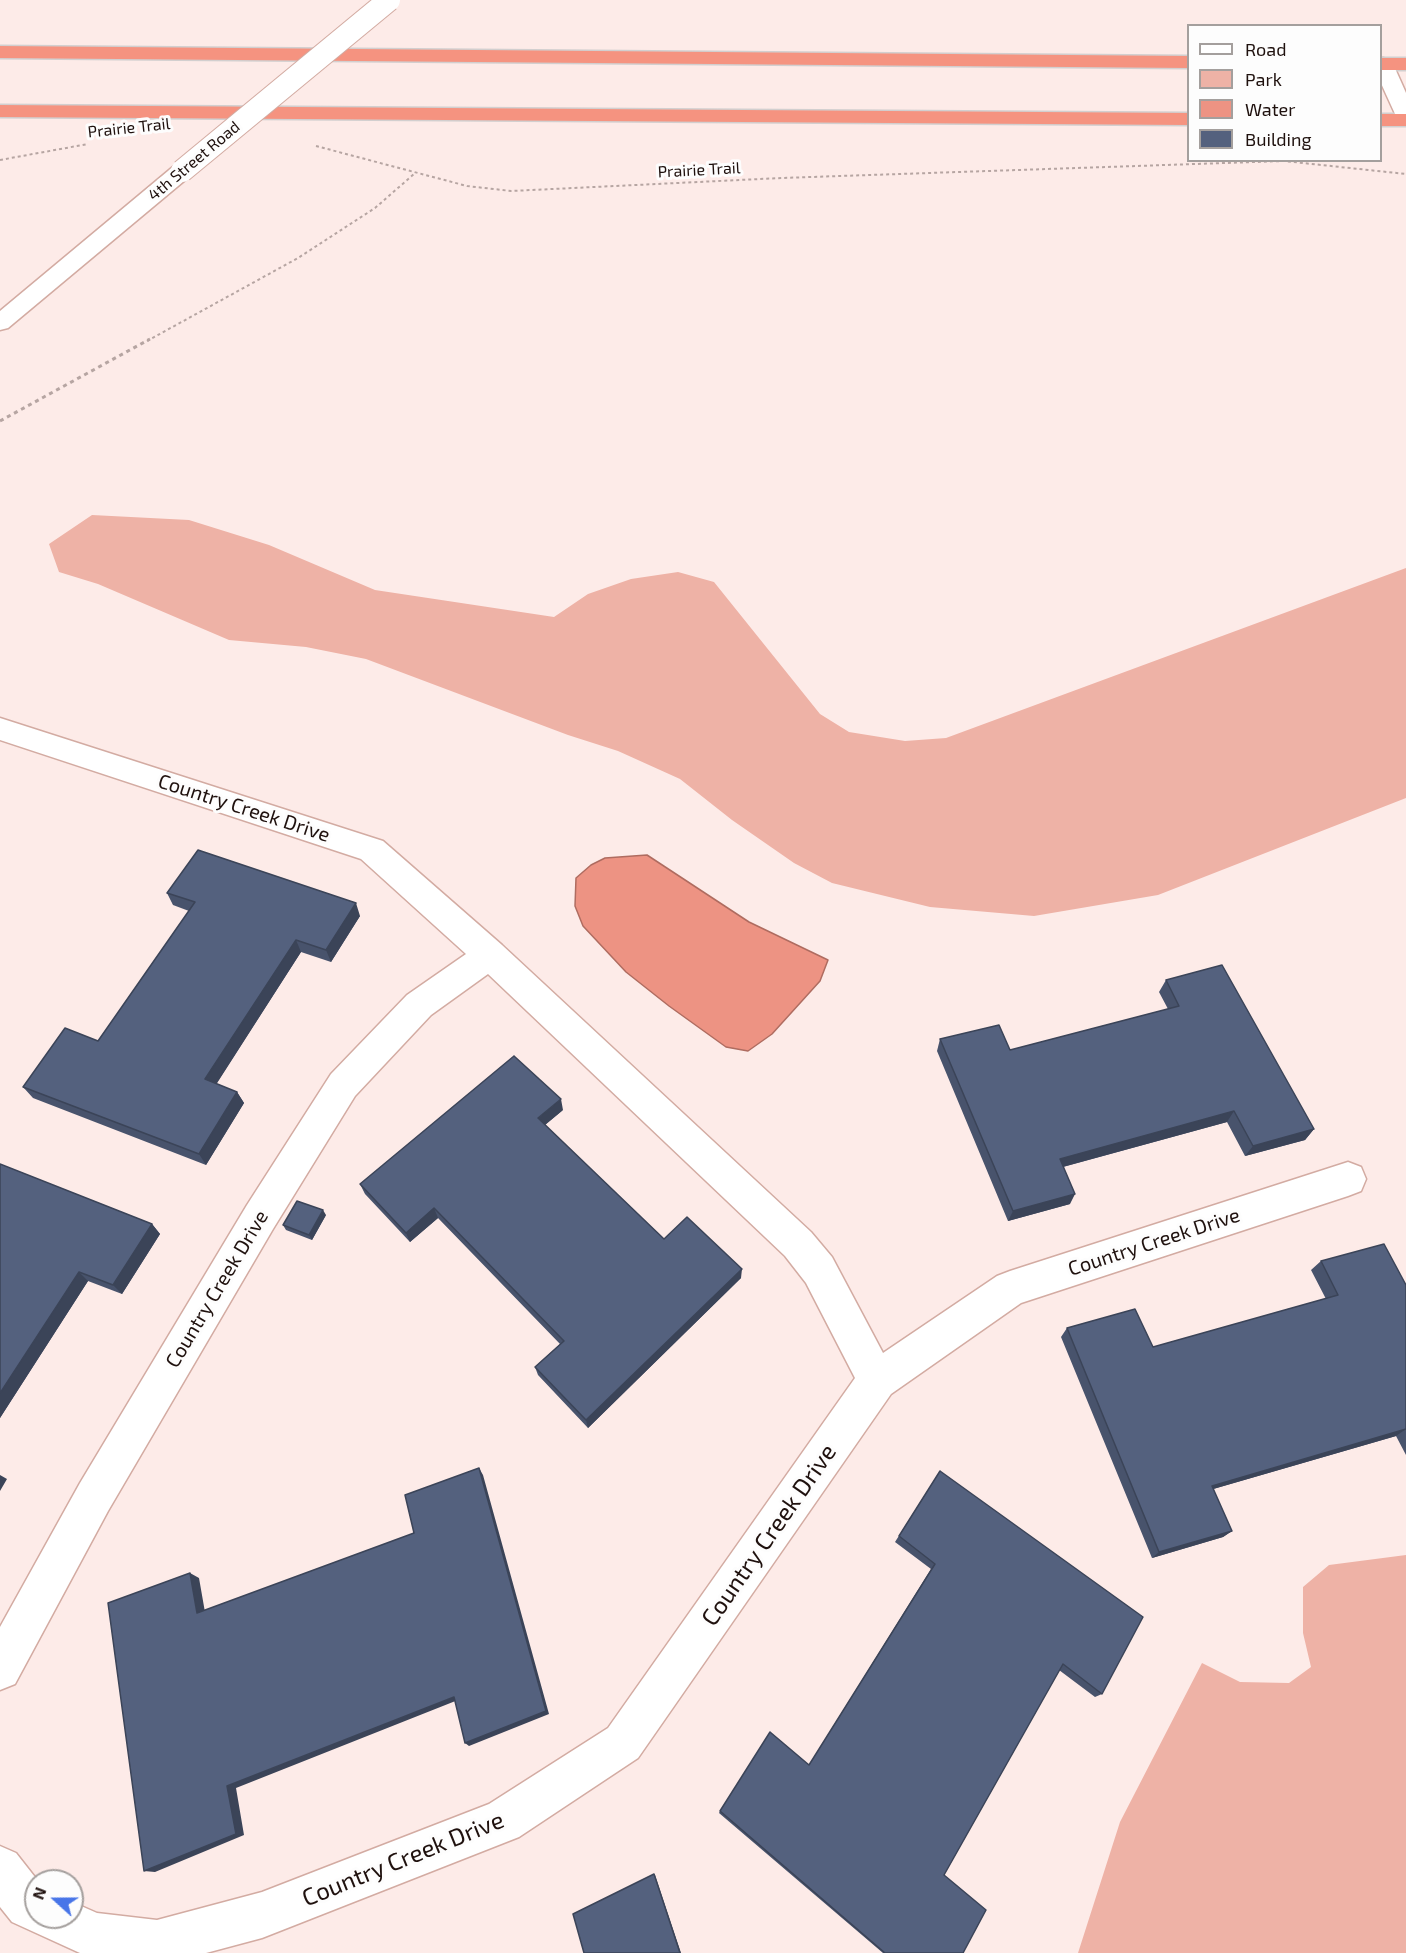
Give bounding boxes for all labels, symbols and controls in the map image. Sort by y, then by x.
legend [1187,24,1382,162]
text: Road [1245,38,1286,60]
text: Park [1245,68,1282,90]
text: Water [1245,98,1295,120]
street label: Prairie Trail [87,114,171,142]
street label: 4th Street Road [144,117,244,205]
text: Building [1245,128,1312,150]
street label: Prairie Trail [657,158,741,182]
street label: Country Creek Drive [155,769,333,847]
street label: Country Creek Drive [1065,1203,1243,1281]
street label: Country Creek Drive [161,1206,273,1372]
street label: Country Creek Drive [696,1439,842,1631]
street label: Country Creek Drive [298,1805,508,1913]
north arrow [24,1869,84,1929]
text: N [28,1884,50,1902]

